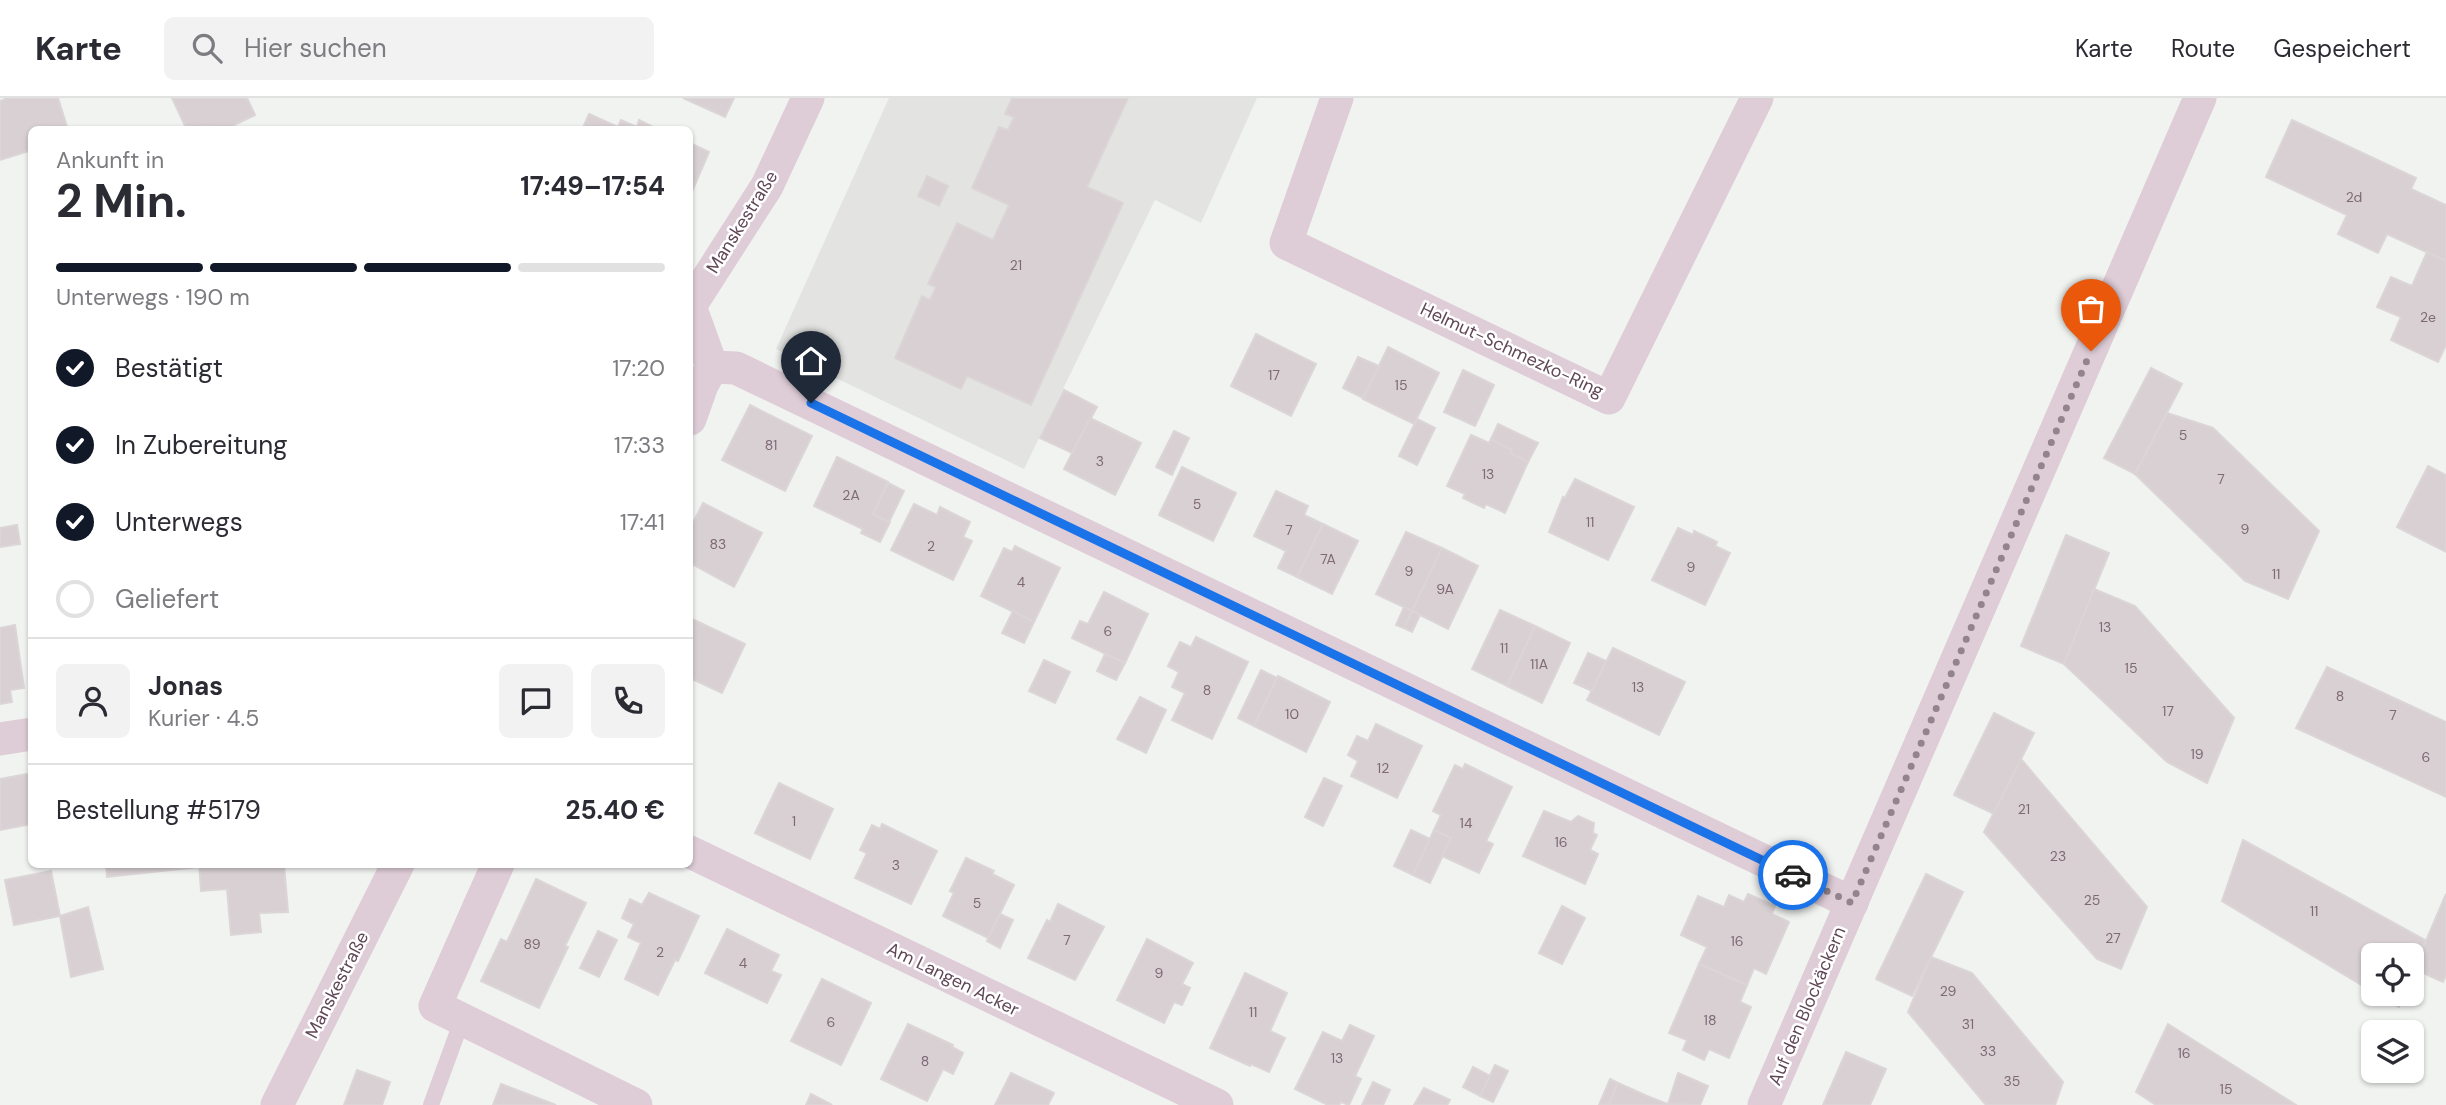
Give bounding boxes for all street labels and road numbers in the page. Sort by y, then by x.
street label: Manskestraße [701,166,783,278]
street label: Helmut-Schmezko-Ring [1417,297,1607,403]
street label: Auf den Blockäckern [1763,923,1851,1089]
street label: Manskestraße [300,927,374,1043]
street label: Am Langen Acker [883,937,1023,1022]

